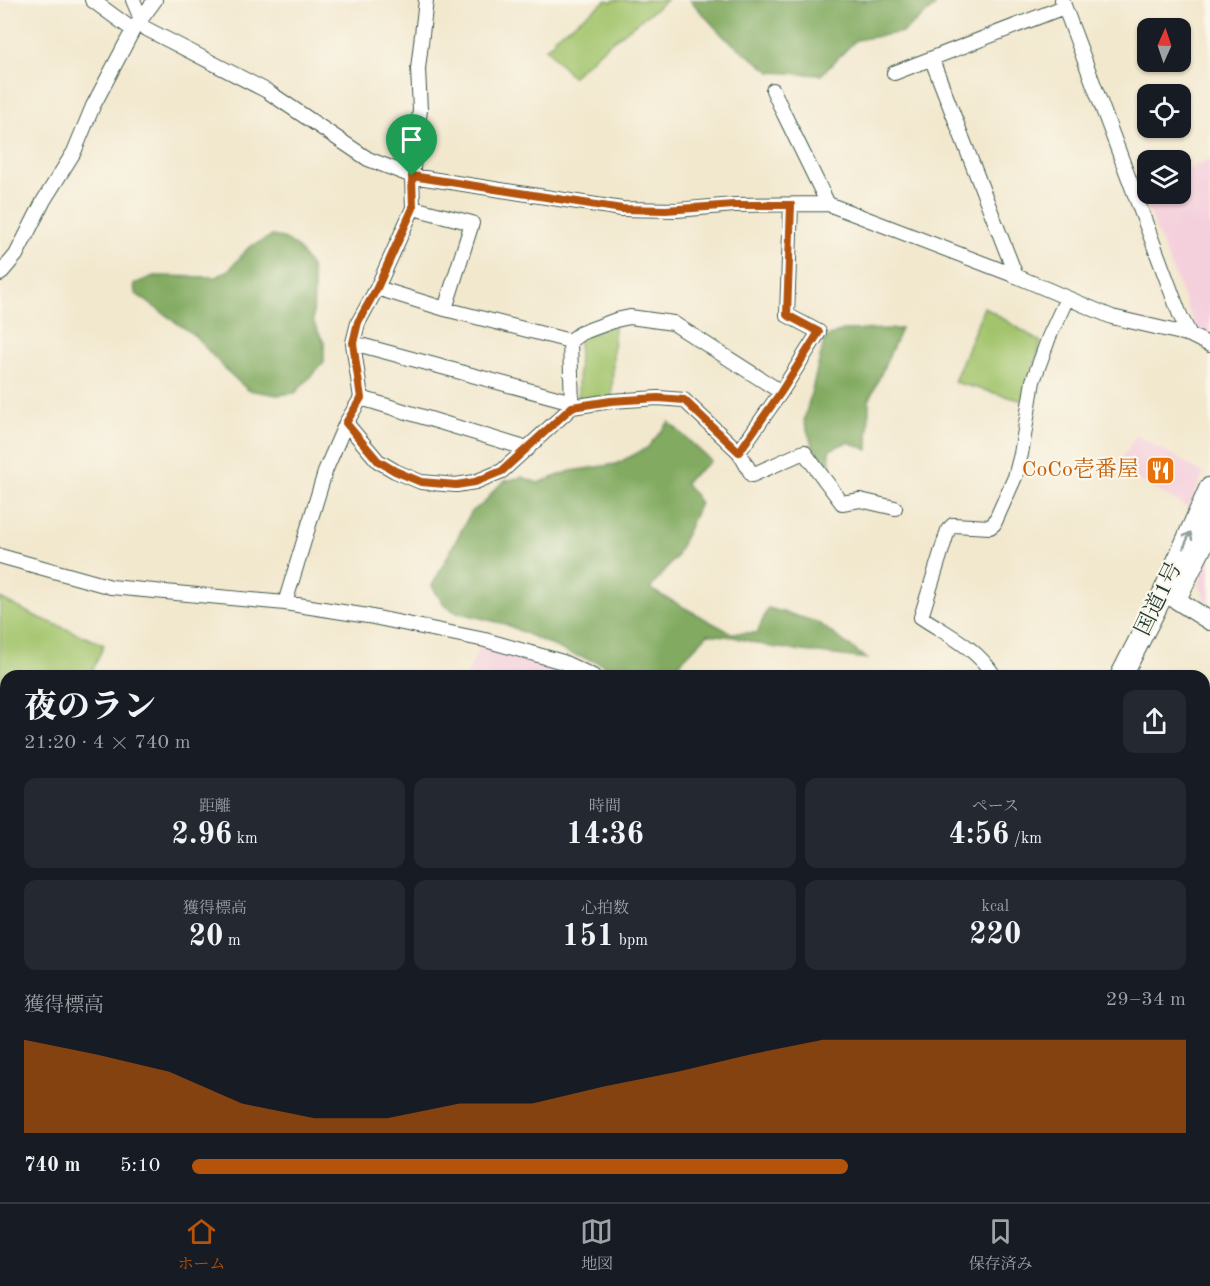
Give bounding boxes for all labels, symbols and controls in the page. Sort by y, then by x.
north arrow [1137,18,1191,72]
map controls [1137,18,1191,204]
button: locate [1137,84,1191,138]
pin [386,114,437,176]
icon: arrive [395,123,428,156]
button: layers [1137,150,1191,204]
restaurant icon: CoCo壱番屋 [1144,454,1176,486]
place label: CoCo壱番屋 [1022,457,1139,481]
one-way arrow [1182,532,1193,550]
street label: 国道1号 [1130,558,1186,639]
button: share [1123,690,1186,753]
text: 夜のラン [24,692,156,725]
text: 21:20 · 4 × 740 m [24,733,191,753]
text: 距離 [199,799,231,815]
text: 時間 [589,799,621,815]
text: ペース [972,799,1019,815]
text: 2.96 [172,820,232,850]
text: 14:36 [566,820,644,850]
text: 4:56 [949,820,1009,850]
text: km [232,831,258,847]
text: /km [1009,831,1042,847]
text: kcal [982,899,1009,915]
text: 獲得標高 [183,901,247,917]
text: 心拍数 [581,901,629,917]
text: 220 [969,920,1021,950]
text: 20 [189,922,223,952]
text: 151 [562,922,614,952]
text: m [223,933,241,949]
text: bpm [614,933,648,949]
text: 29–34 m [1106,990,1186,1010]
text: 獲得標高 [24,996,104,1016]
text: 740 m [24,1156,80,1176]
text: 5:10 [120,1156,160,1176]
tab: ホーム [177,1215,226,1275]
tab: 地図 [580,1215,613,1275]
tab: 保存済み [968,1215,1032,1275]

